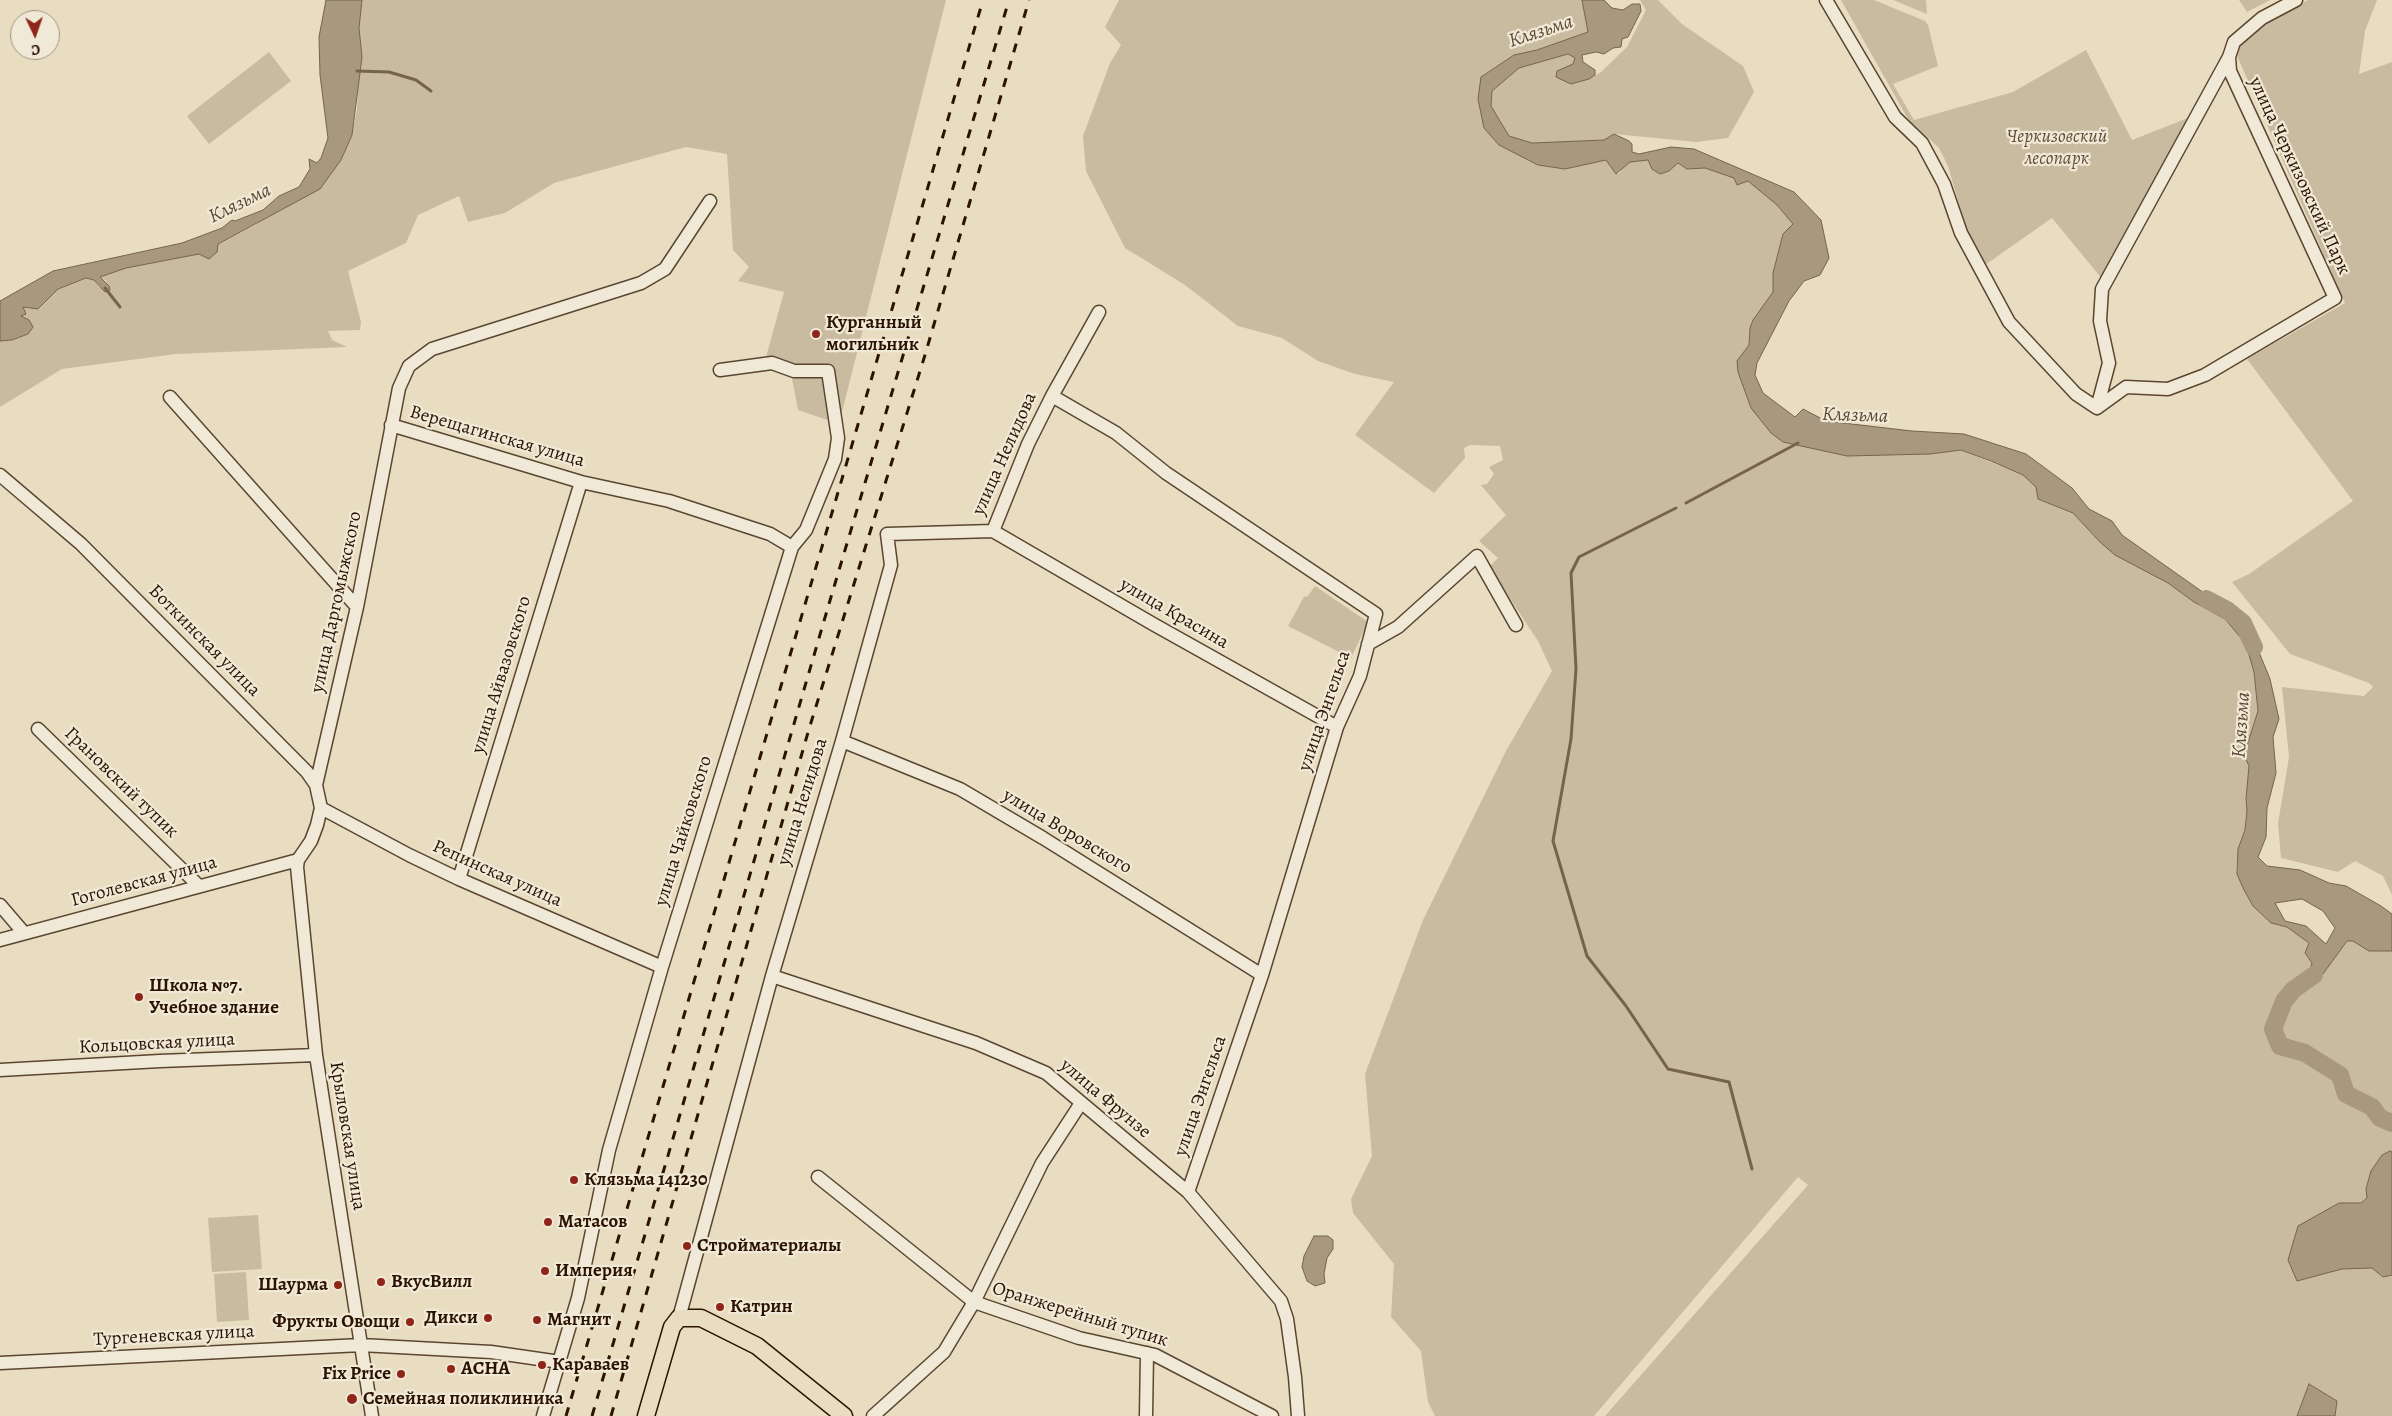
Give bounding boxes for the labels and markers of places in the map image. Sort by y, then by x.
place label: Курганный могильник [826,312,922,356]
marker: Курганный могильник [810,328,822,340]
place label: Школа №7. Учебное здание [149,975,279,1019]
marker: Школа №7. Учебное здание [133,991,145,1003]
place label: Клязьма 141230 [584,1169,707,1191]
marker: Клязьма 141230 [568,1174,580,1186]
place label: Матасов [558,1211,627,1233]
marker: Матасов [542,1216,554,1228]
place label: Стройматериалы [697,1235,841,1257]
marker: Стройматериалы [681,1240,693,1252]
place label: Империя [555,1260,633,1282]
marker: Империя [539,1265,551,1277]
place label: ВкусВилл [391,1271,472,1293]
place label: Шаурма [258,1274,328,1296]
marker: ВкусВилл [375,1276,387,1288]
marker: Шаурма [332,1279,344,1291]
place label: Катрин [730,1296,793,1318]
marker: Катрин [714,1301,726,1313]
place label: Дикси [424,1307,478,1329]
place label: Магнит [547,1309,611,1331]
place label: Фрукты Овощи [272,1311,400,1333]
marker: Дикси [482,1312,494,1324]
marker: Магнит [531,1314,543,1326]
marker: Фрукты Овощи [404,1316,416,1328]
place label: Караваев [552,1354,629,1376]
place label: АСНА [461,1358,510,1380]
marker: Караваев [536,1359,548,1371]
place label: Fix Price [322,1363,391,1385]
marker: АСНА [445,1363,457,1375]
marker: Fix Price [395,1368,407,1380]
place label: Семейная поликлиника [363,1388,564,1410]
marker: Семейная поликлиника [345,1392,359,1406]

